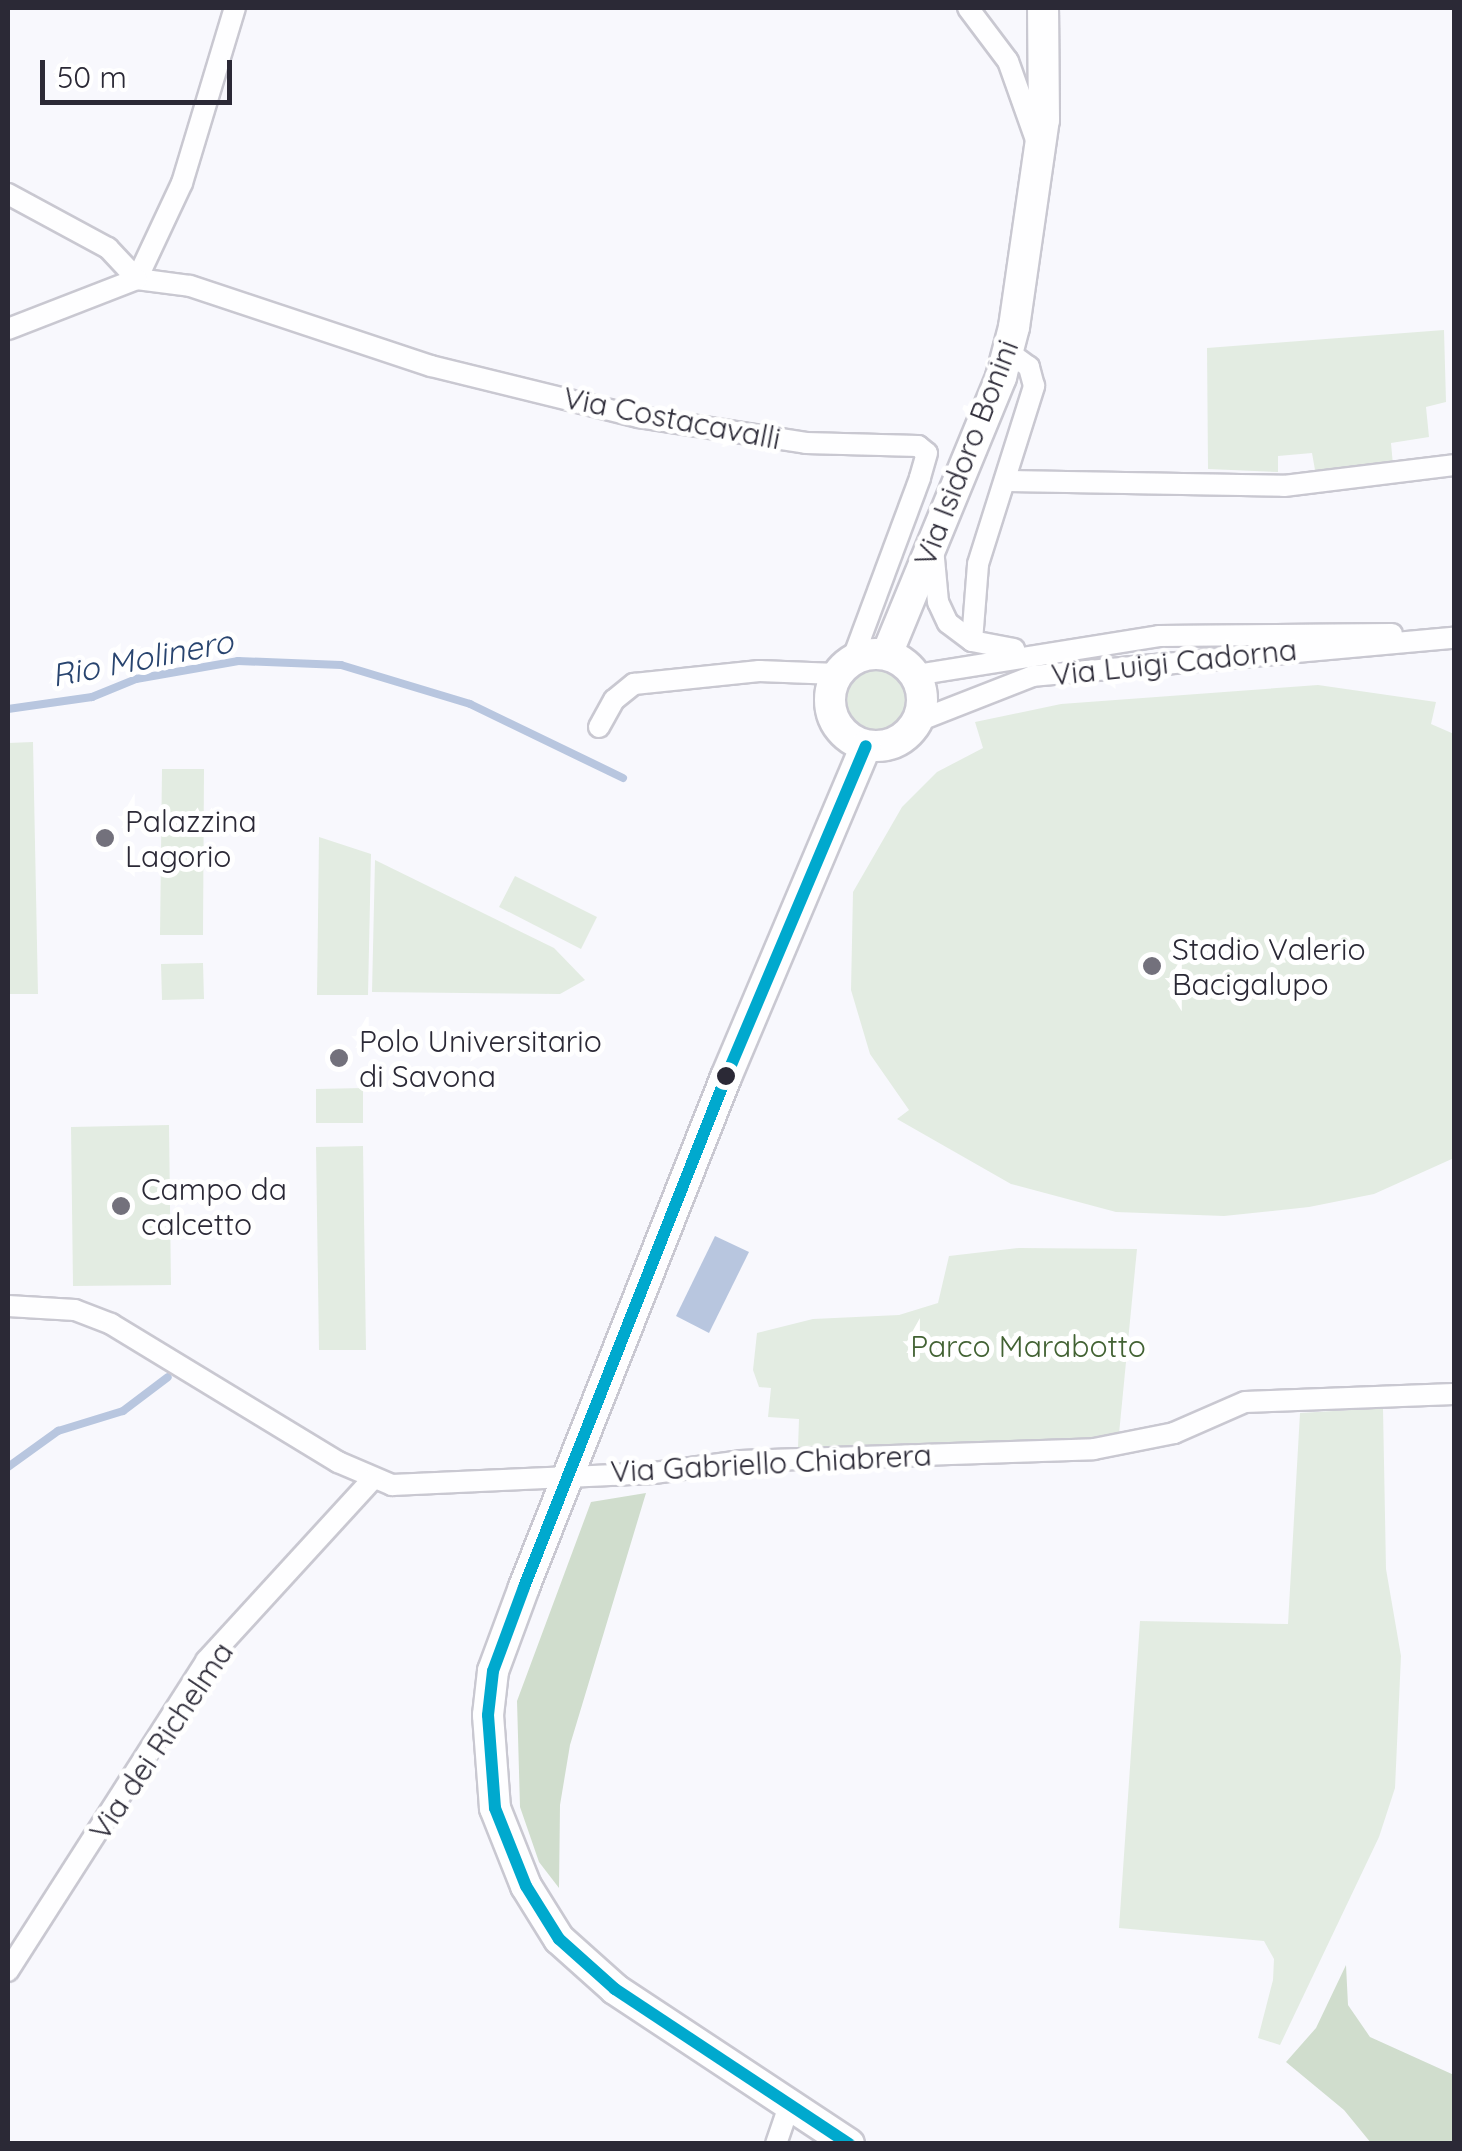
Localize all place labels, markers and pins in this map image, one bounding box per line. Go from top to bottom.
place label: Palazzina Lagorio [125,803,257,874]
marker: Palazzina Lagorio [94,827,116,849]
place label: Stadio Valerio Bacigalupo [1172,931,1365,1002]
marker: Stadio Valerio Bacigalupo [1141,955,1163,977]
place label: Polo Universitario di Savona [359,1023,602,1094]
marker: Polo Universitario di Savona [328,1047,350,1069]
unlabelled marker [716,1066,736,1086]
place label: Campo da calcetto [141,1171,287,1242]
marker: Campo da calcetto [110,1195,132,1217]

